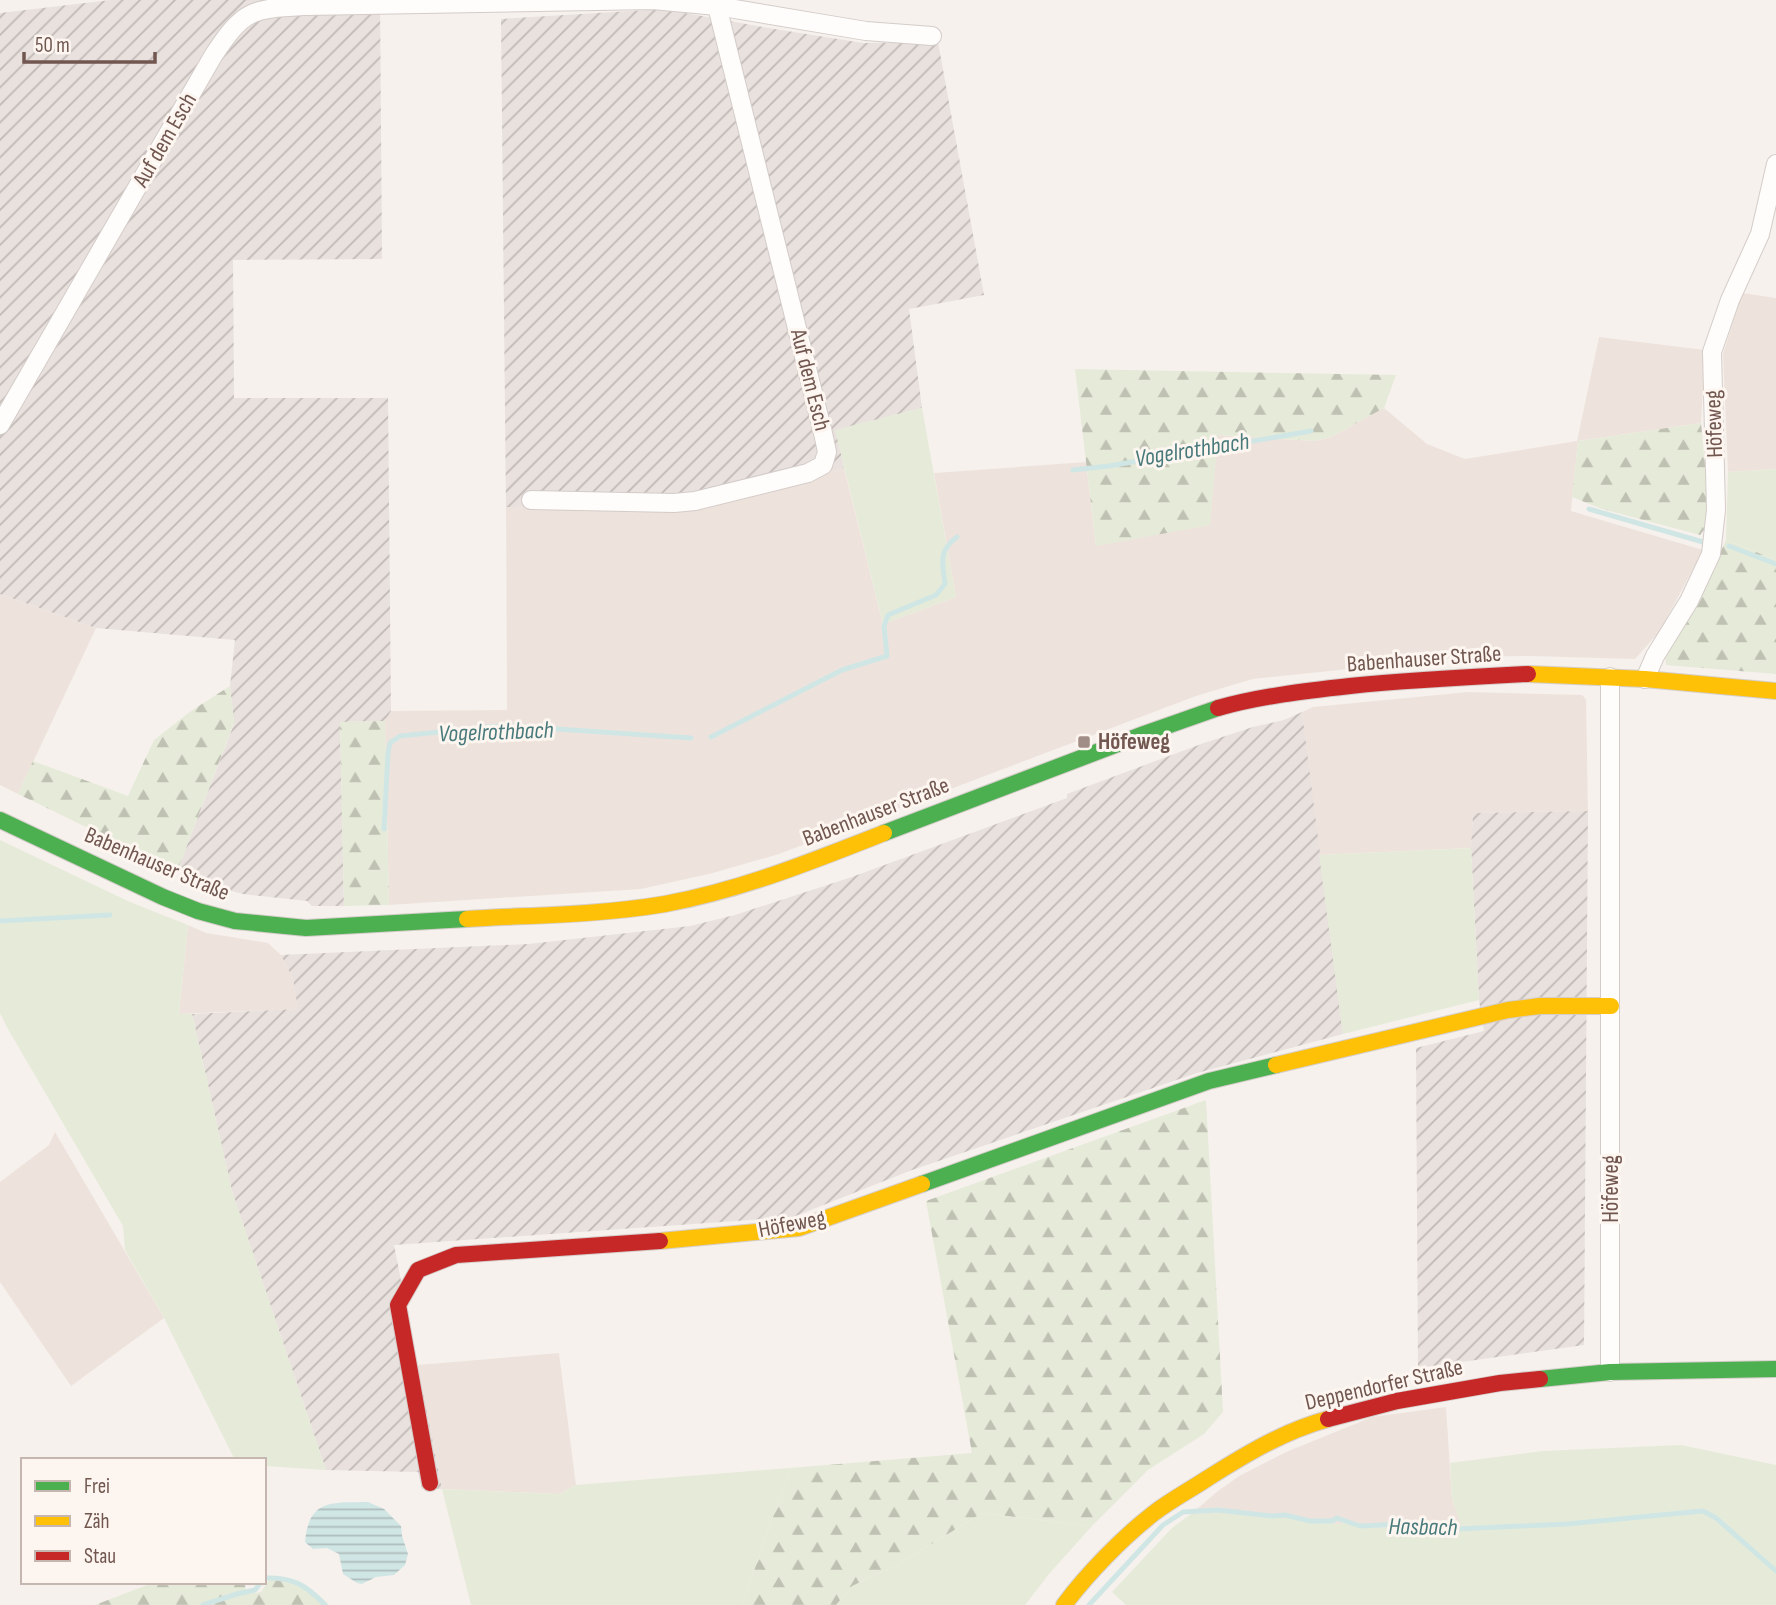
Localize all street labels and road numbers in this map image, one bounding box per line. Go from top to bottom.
street label: Auf dem Esch [126,88,203,193]
street label: Auf dem Esch [784,325,836,434]
street label: Höfeweg [1699,390,1729,458]
street label: Babenhauser Straße [1346,640,1502,678]
street label: Babenhauser Straße [799,771,953,853]
street label: Babenhauser Straße [80,821,234,907]
street label: Höfeweg [1597,1155,1625,1223]
street label: Höfeweg [756,1204,828,1244]
street label: Deppendorfer Straße [1302,1353,1466,1417]

